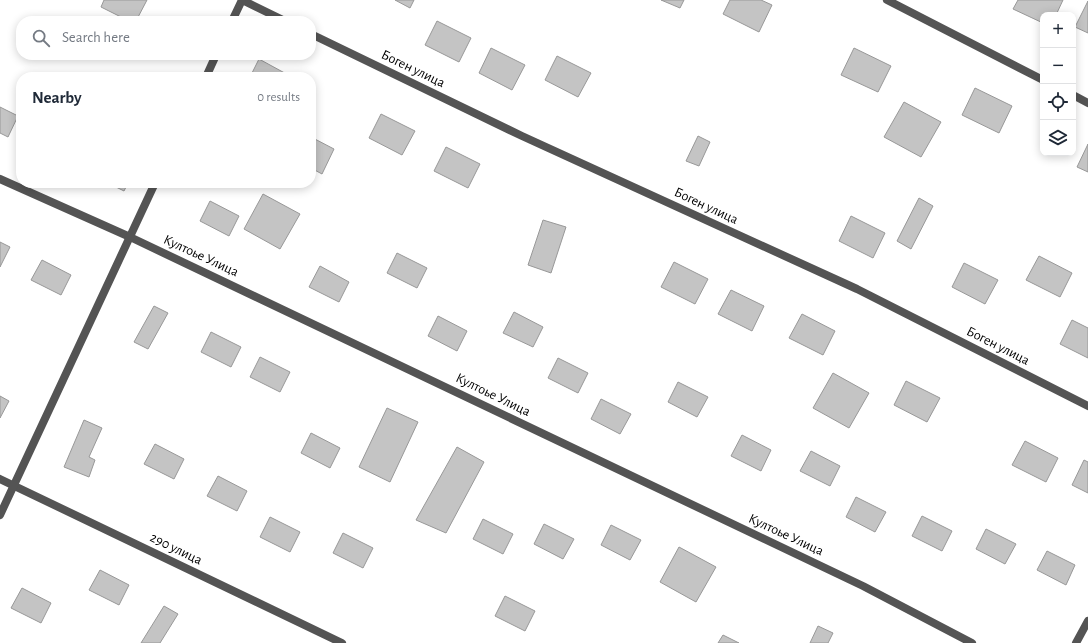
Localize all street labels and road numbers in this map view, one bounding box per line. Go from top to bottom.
street label: Боген улица [379,48,448,91]
street label: Боген улица [672,185,741,227]
street label: Култоье Улица [161,233,241,280]
street label: Боген улица [964,324,1032,368]
street label: Култоье Улица [454,371,533,419]
street label: Култоье Улица [746,512,826,559]
street label: 290 улица [148,530,205,568]

